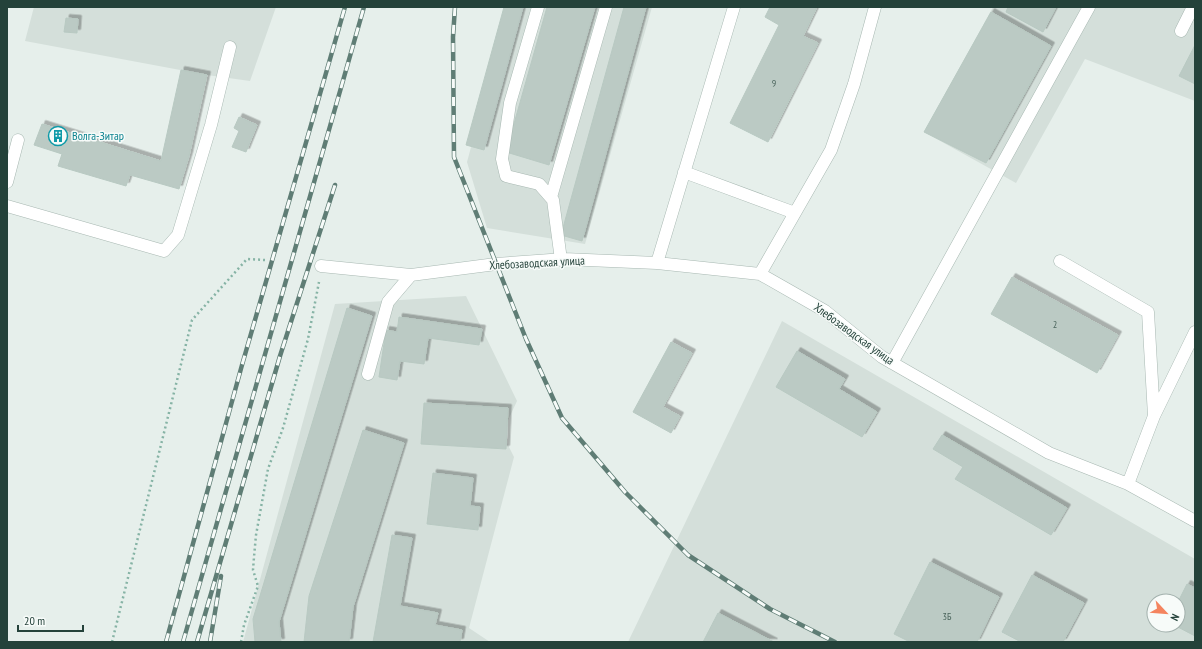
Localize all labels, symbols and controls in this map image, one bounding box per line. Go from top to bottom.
house number: 9 [772,77,776,90]
building icon: Волга-Зитар [47,125,69,147]
place label: Волга-Зитар [72,128,124,143]
street label: Хлебозаводская улица [489,252,585,272]
street label: Хлебозаводская улица [811,299,898,368]
house number: 2 [1053,318,1057,331]
north arrow [1146,593,1186,633]
scale bar [18,607,83,633]
house number: 3Б [943,610,952,623]
text: N [1167,612,1183,623]
text: 20 m [24,613,45,628]

